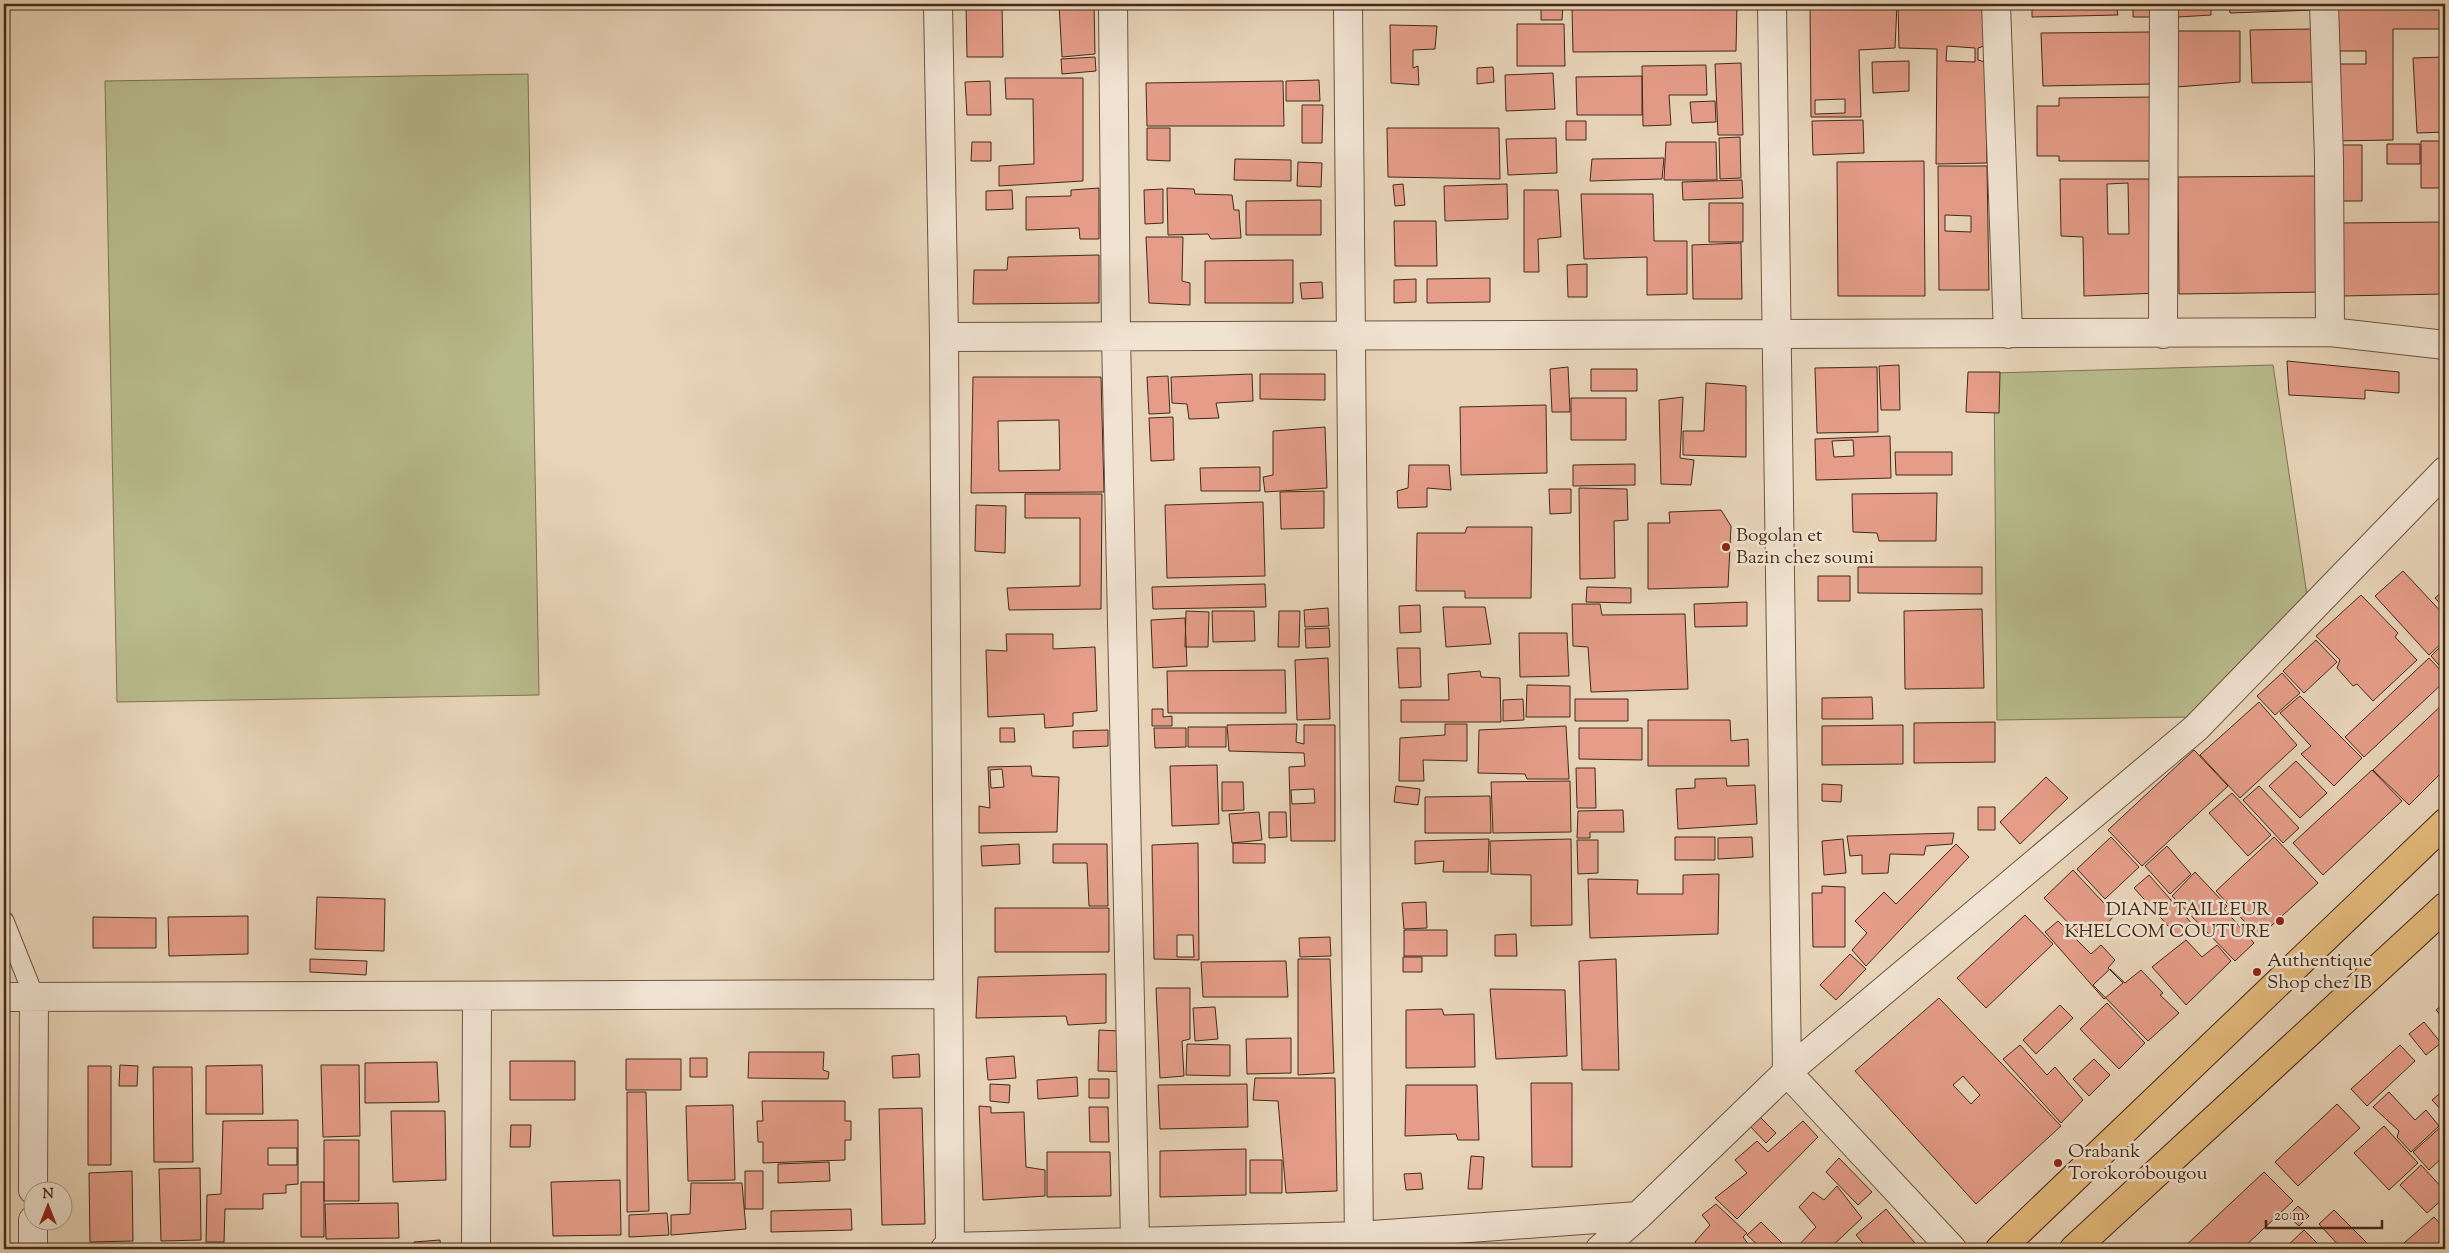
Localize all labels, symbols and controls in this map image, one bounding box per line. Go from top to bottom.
place label: Bogolan et Bazin chez soumi [1736,523,1874,572]
marker: Bogolan et Bazin chez soumi [1720,541,1732,553]
place label: DIANE TAILLEUR KHELCOM COUTURE [2065,897,2271,946]
marker: DIANE TAILLEUR KHELCOM COUTURE [2274,915,2286,927]
place label: Authentique Shop chez IB [2267,948,2372,997]
marker: Authentique Shop chez IB [2251,966,2263,978]
place label: Orabank Torokorobougou [2068,1139,2208,1188]
marker: Orabank Torokorobougou [2052,1157,2064,1169]
north arrow [22,1180,72,1230]
text: N [42,1185,54,1205]
scale bar [2266,1198,2383,1230]
text: 20 m [2274,1206,2305,1227]

